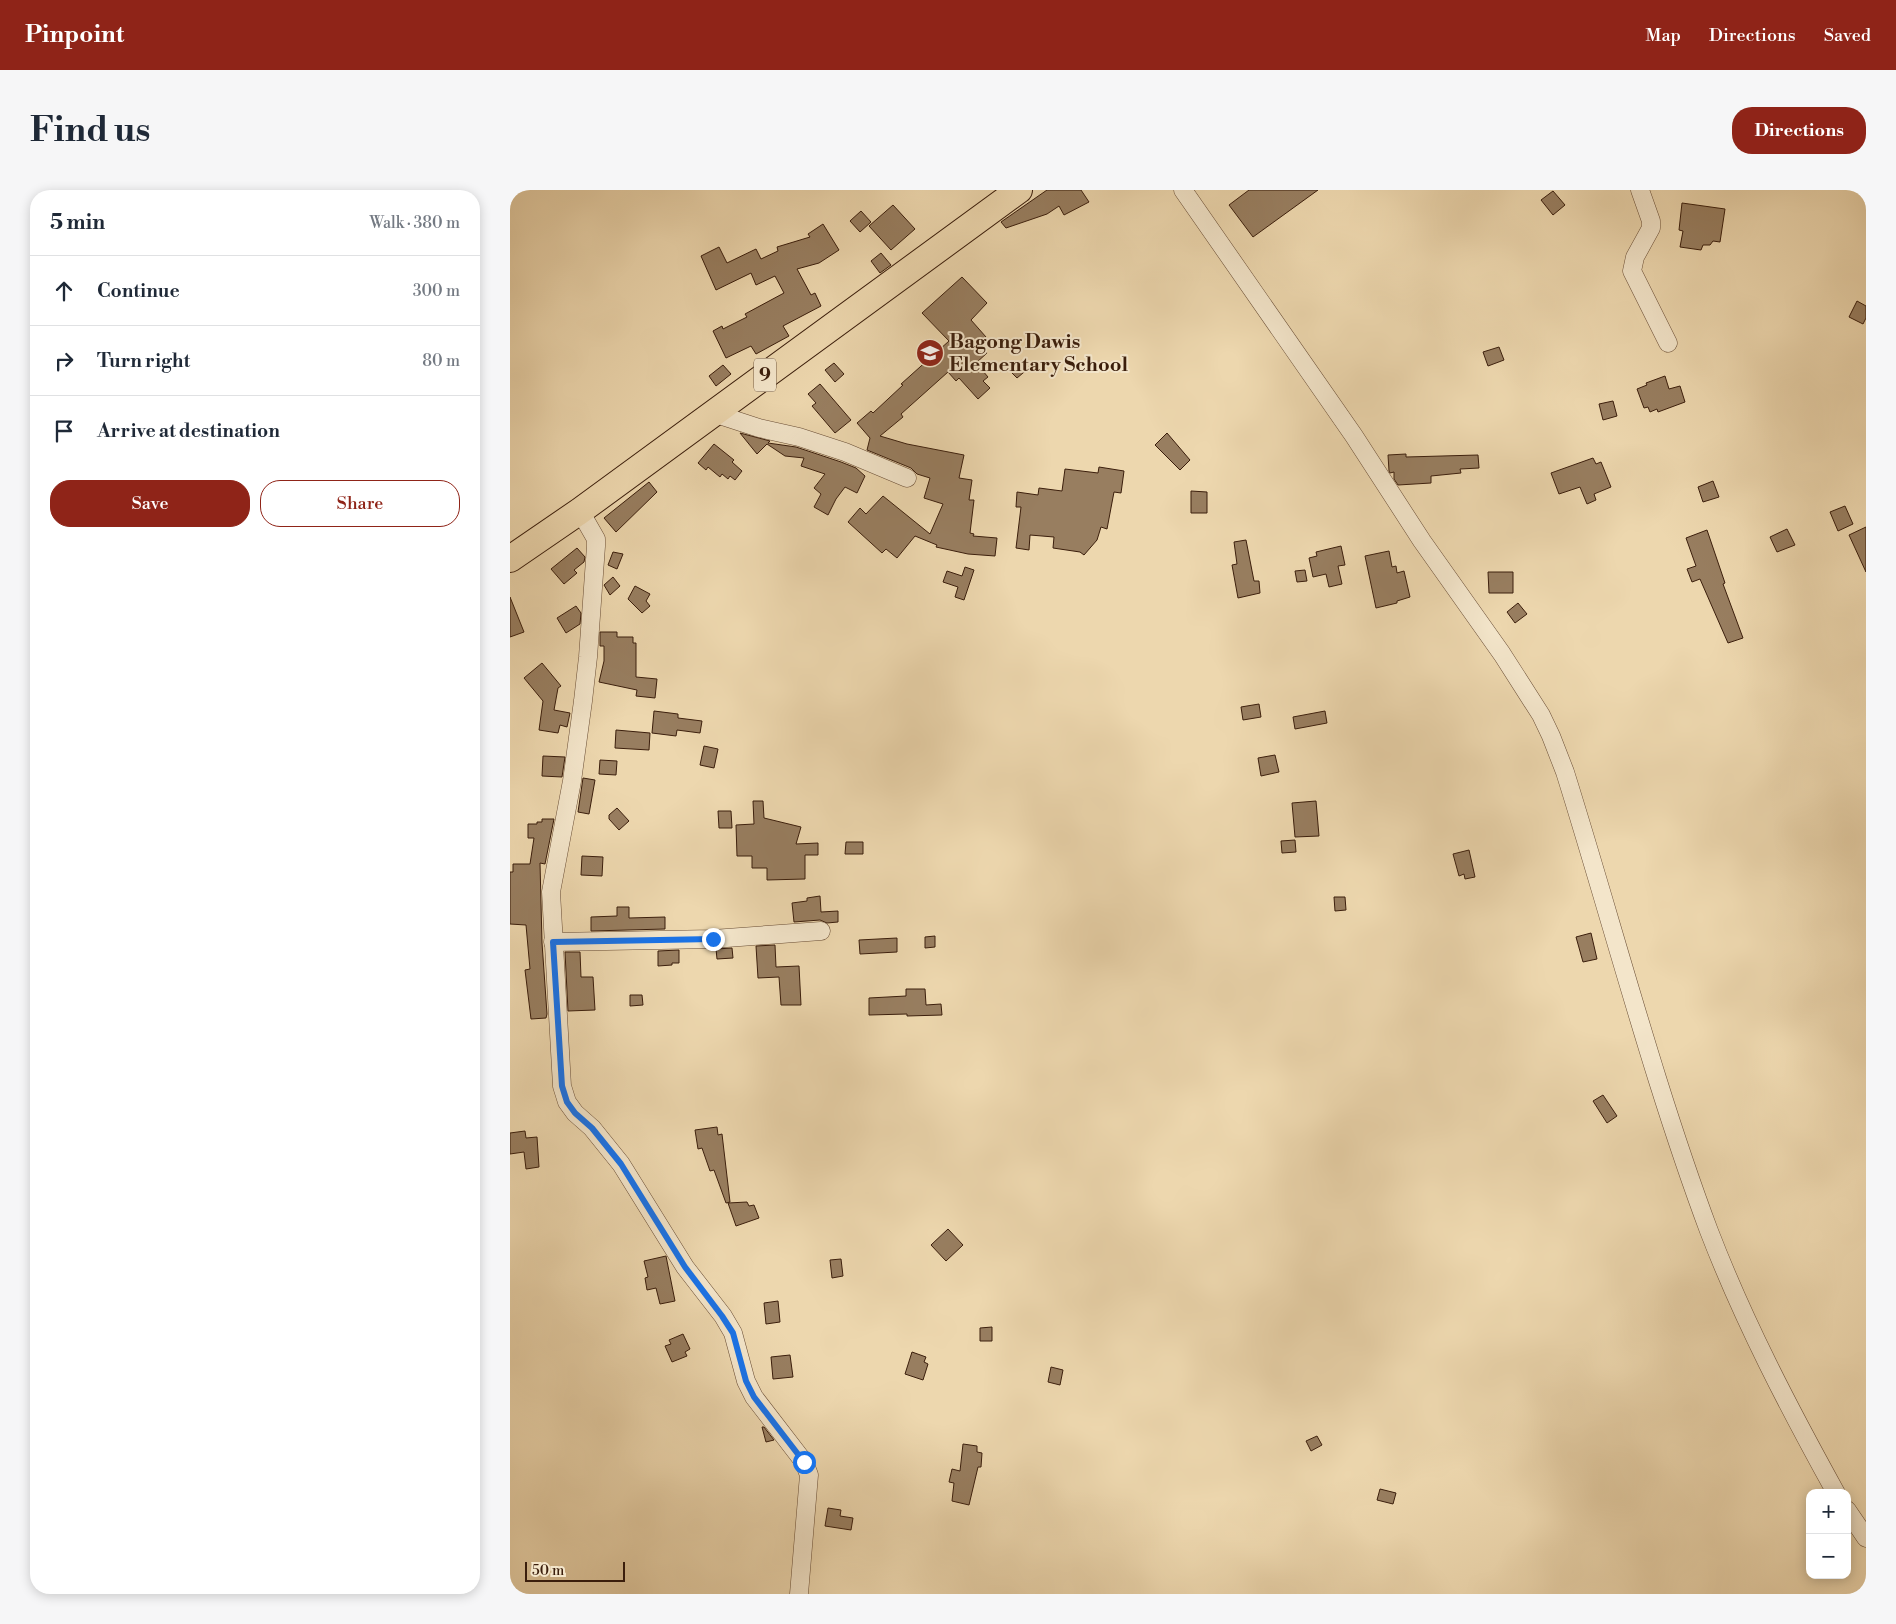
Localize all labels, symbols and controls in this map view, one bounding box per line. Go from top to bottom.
text: Pinpoint [25,20,124,50]
text: Map [1645,24,1681,47]
text: Directions [1709,24,1796,47]
text: Saved [1824,24,1871,47]
button: Directions [1732,107,1866,154]
text: Find us [30,109,150,152]
text: 5 min [50,210,105,236]
text: Walk · 380 m [370,213,460,233]
icon: ahead [50,277,78,305]
text: Continue [97,279,180,303]
text: 300 m [413,281,460,301]
place label: Bagong Dawis Elementary School [949,330,1128,378]
school or university icon: Bagong Dawis Elementary School [915,338,945,368]
icon: right [50,347,78,375]
text: Turn right [97,349,190,373]
text: 80 m [422,351,460,371]
road number: 9 [754,358,776,392]
icon: arrive [50,417,78,445]
text: Arrive at destination [97,419,280,443]
button: Save [50,480,250,527]
button: Share [260,480,460,527]
route end [702,928,725,951]
route start [793,1451,816,1474]
map controls [1806,1489,1851,1579]
button: + [1806,1489,1851,1534]
button: − [1806,1534,1851,1579]
scale bar [525,1559,625,1582]
text: 50 m [532,1562,564,1580]

